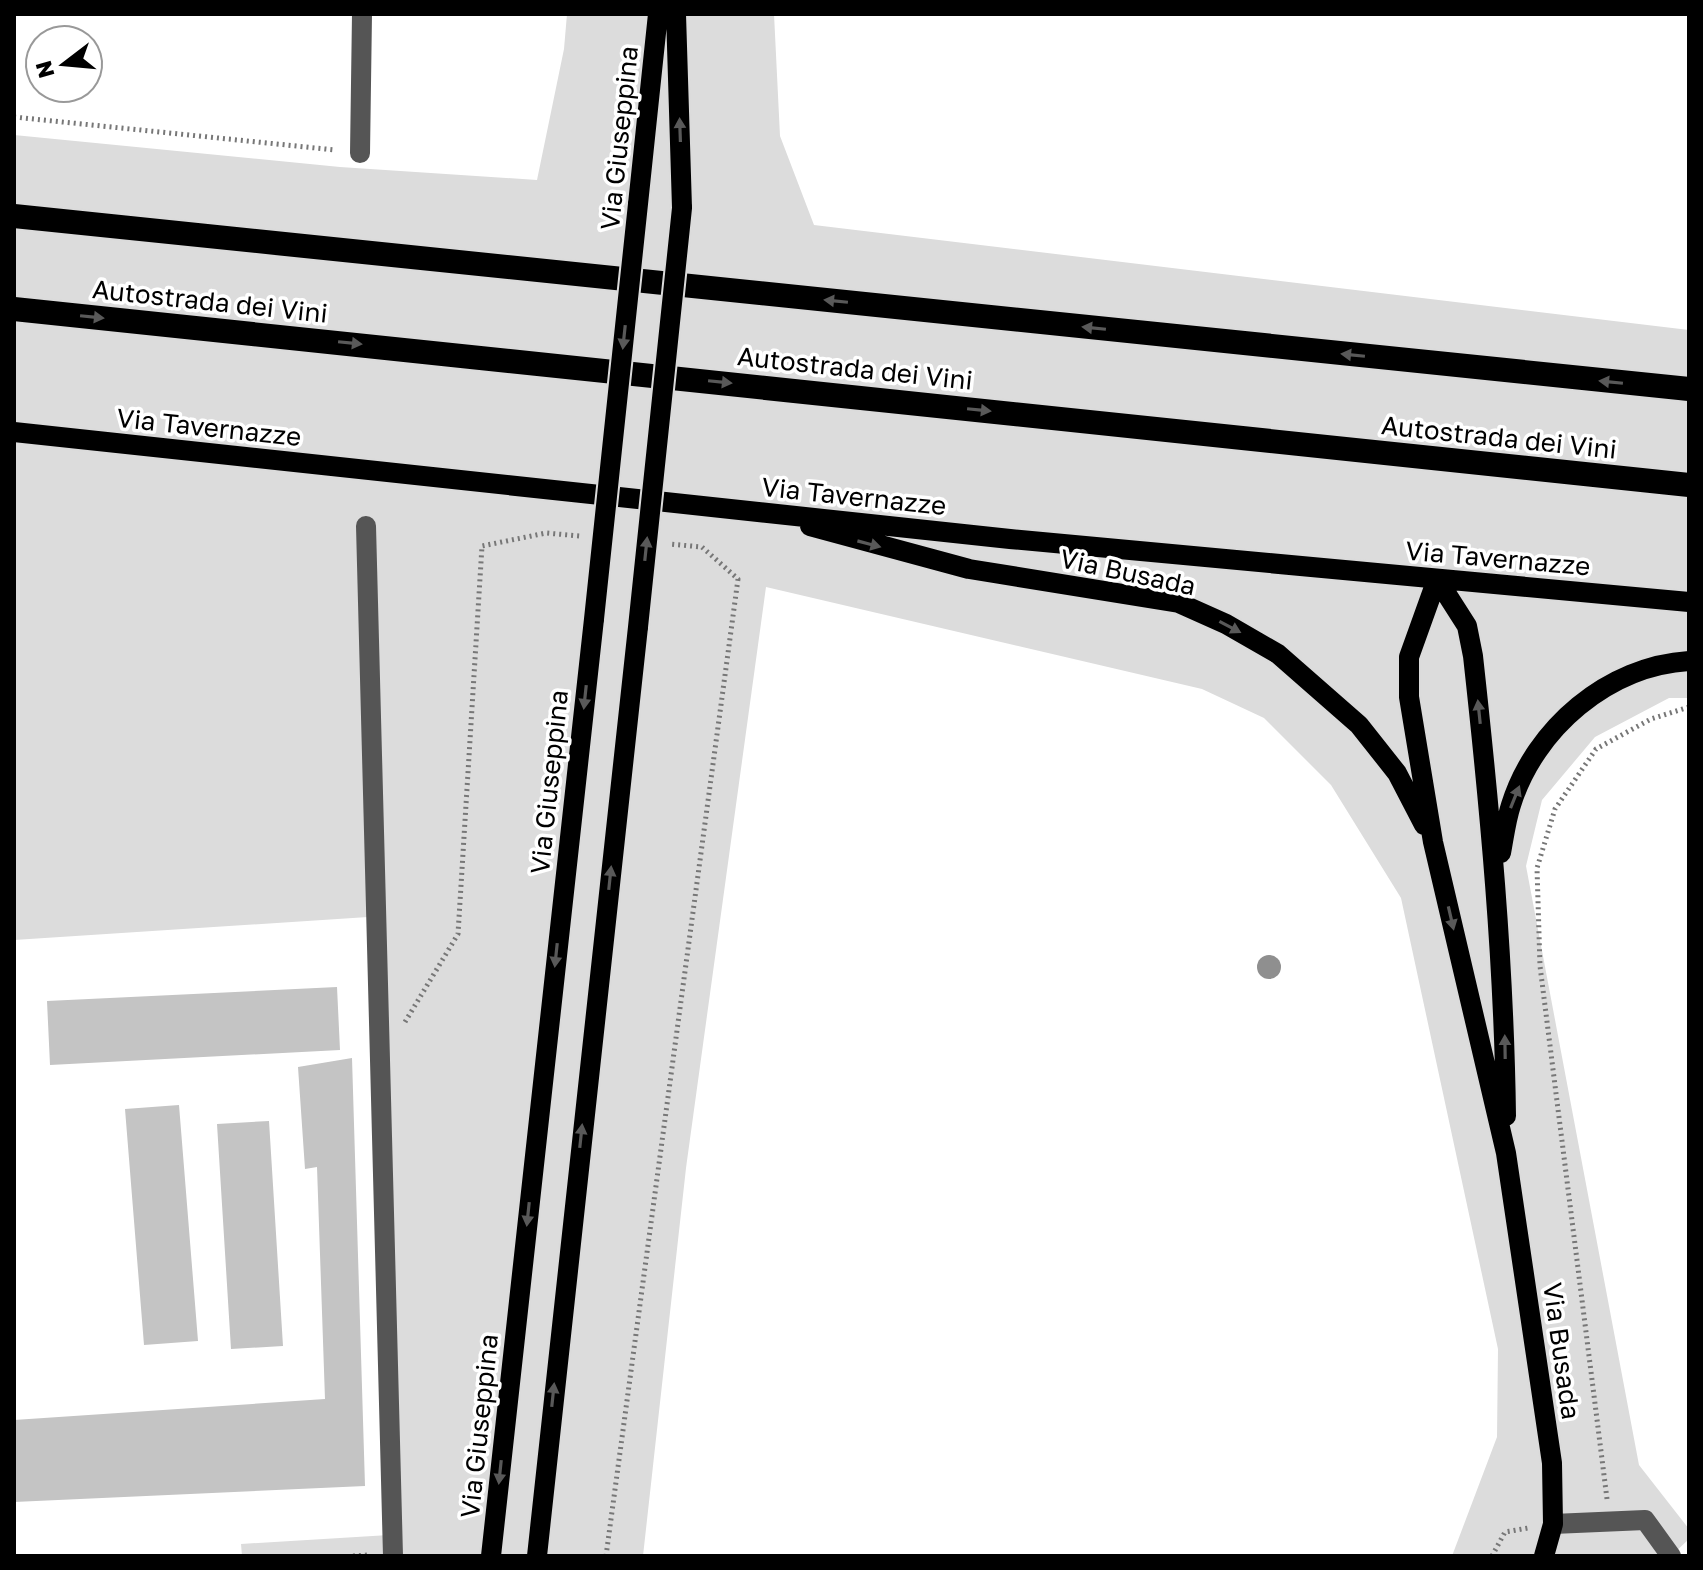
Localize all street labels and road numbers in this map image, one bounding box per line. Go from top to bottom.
street label: Via Giuseppina [594,44,644,232]
street label: Autostrada dei Vini [91,273,329,329]
street label: Autostrada dei Vini [736,340,974,396]
street label: Via Tavernazze [115,402,303,452]
street label: Autostrada dei Vini [1380,409,1618,465]
street label: Via Tavernazze [760,471,948,521]
street label: Via Tavernazze [1404,534,1592,582]
street label: Via Busada [1057,543,1199,601]
street label: Via Giuseppina [524,688,574,876]
street label: Via Busada [1537,1281,1587,1421]
street label: Via Giuseppina [454,1332,504,1520]

